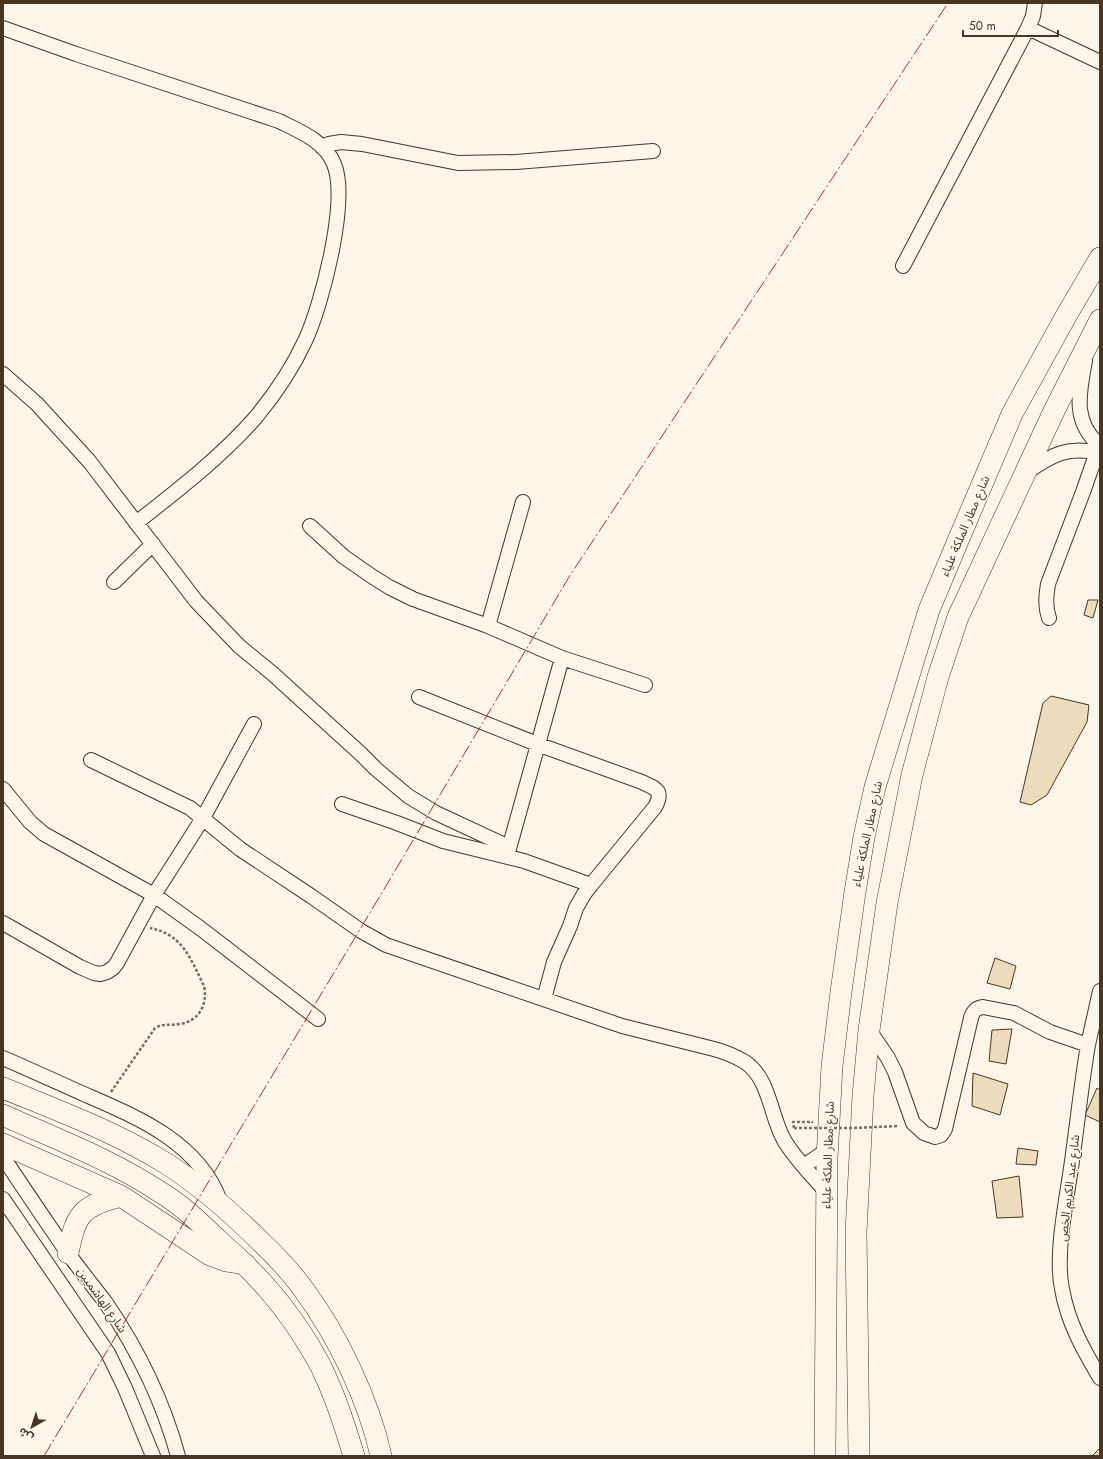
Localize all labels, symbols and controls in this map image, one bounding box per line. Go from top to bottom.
scale bar [963,12,1058,38]
text: 50 m [969,17,996,35]
street label: شارع مطار الملكة علياء [936,473,994,579]
street label: شارع مطار الملكة علياء [847,779,887,889]
street label: شارع مطار الملكة علياء [817,1101,839,1209]
street label: شارع عبد الكريم الخص [1054,1134,1084,1242]
street label: شارع الهاشميين [73,1263,131,1337]
north arrow [12,1407,52,1447]
text: ش [15,1424,37,1446]

